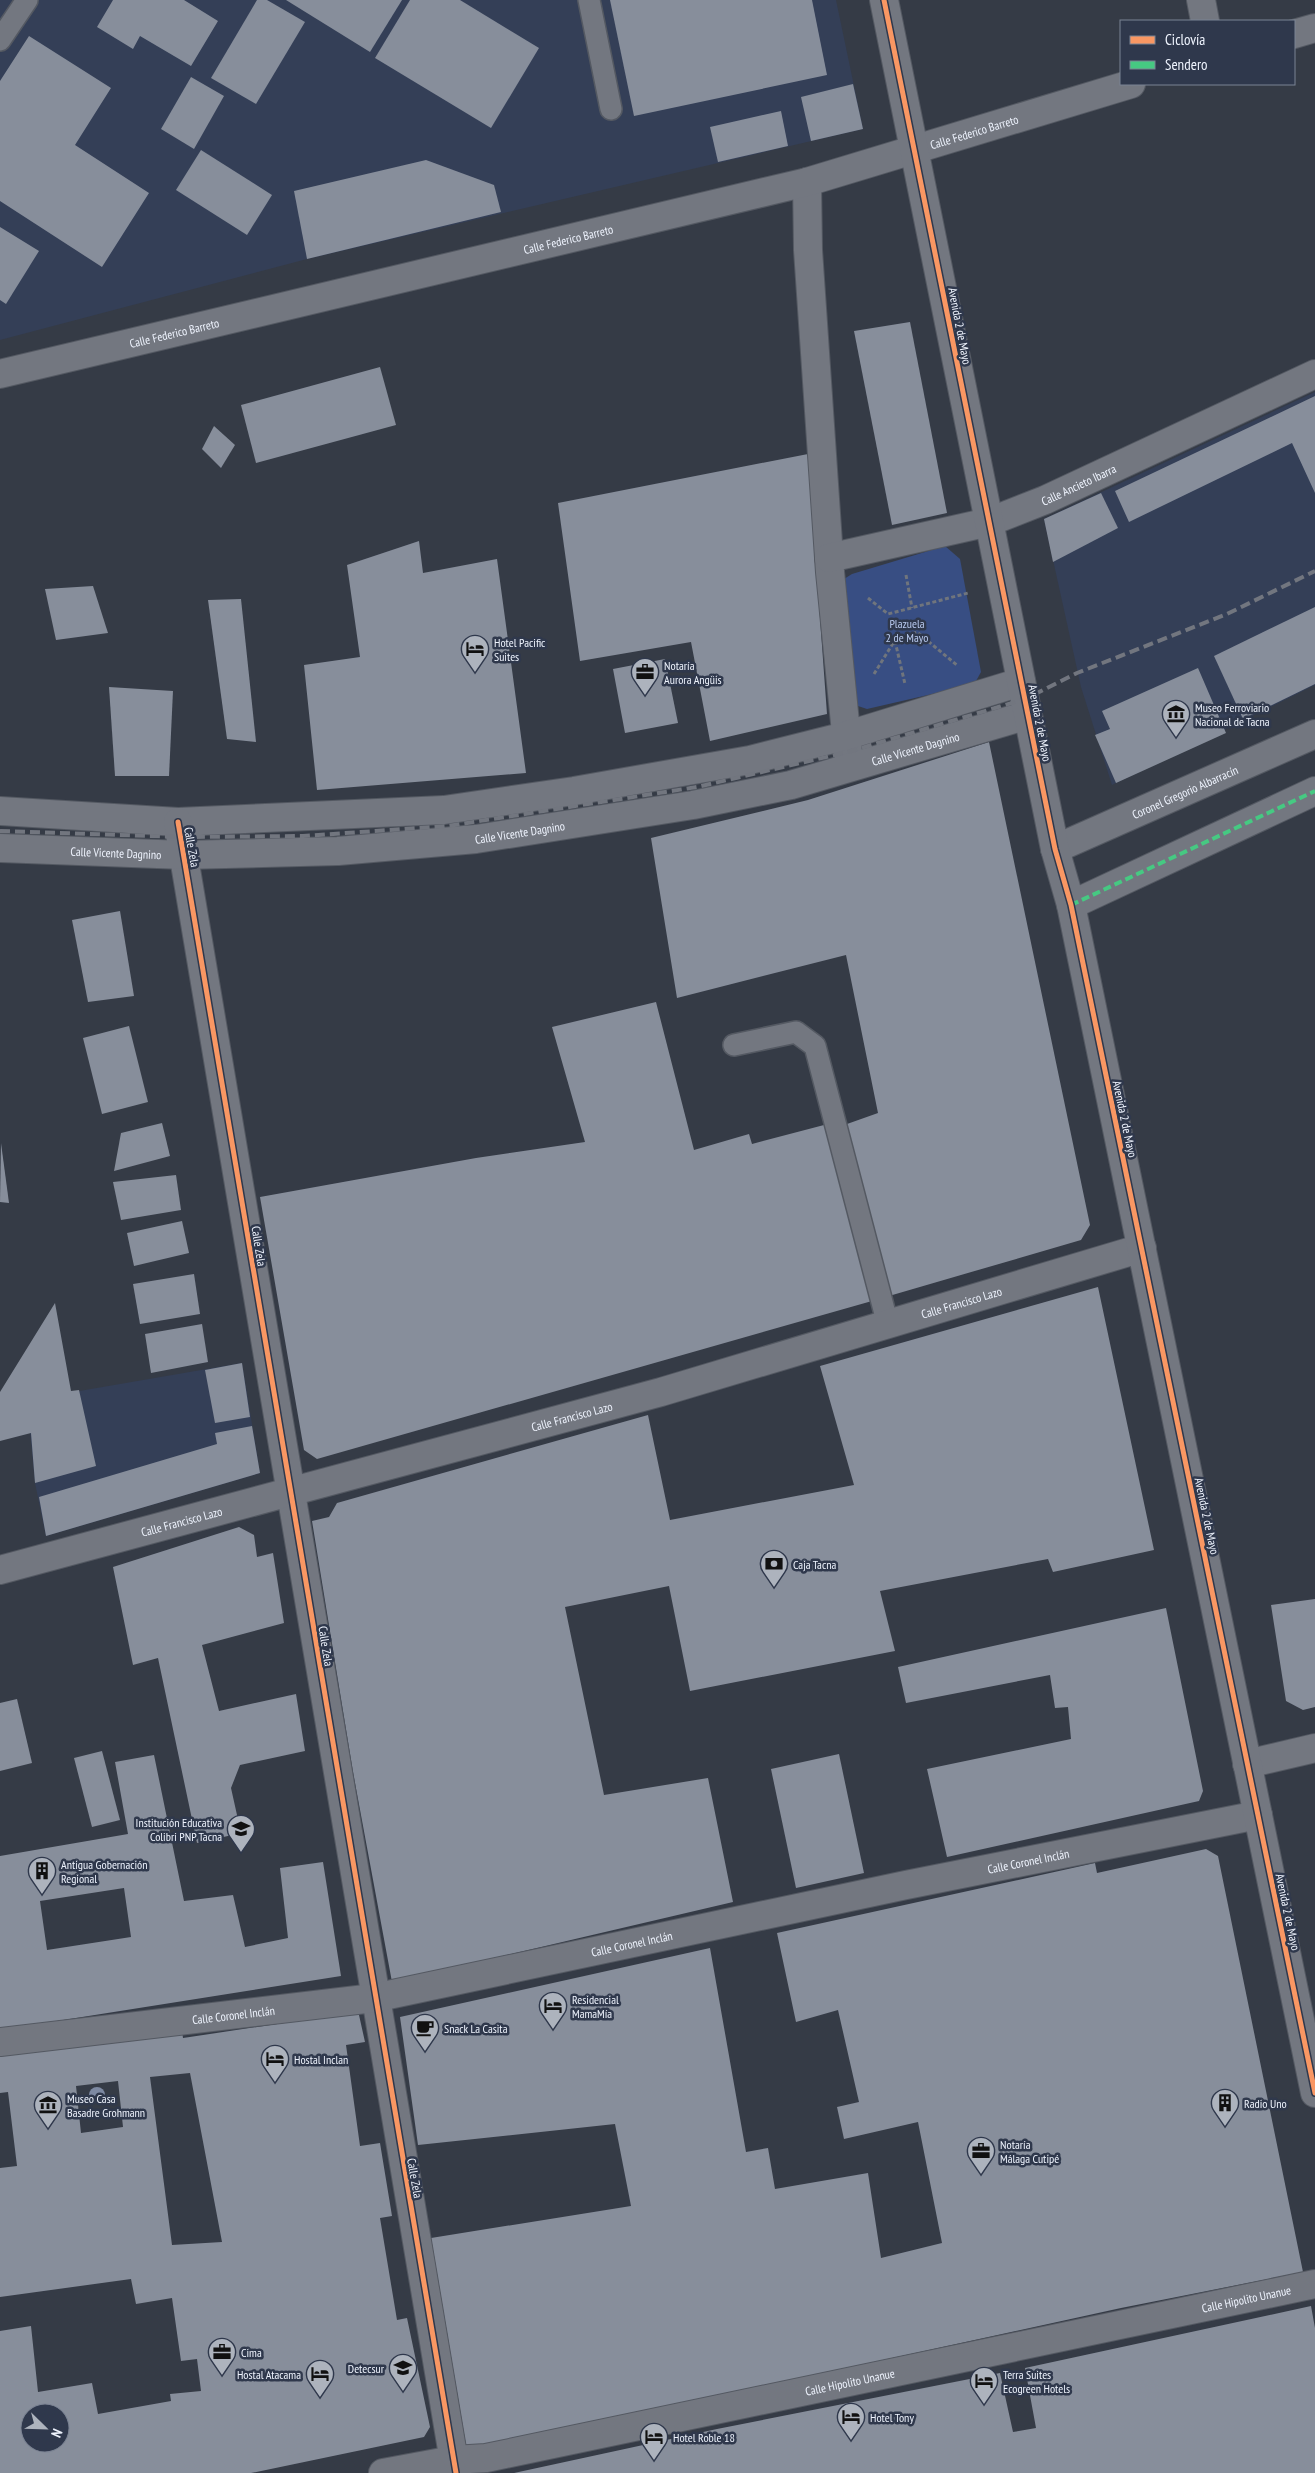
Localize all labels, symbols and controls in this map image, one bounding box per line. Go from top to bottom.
legend [1120,20,1295,85]
text: Ciclovía [1165,30,1205,49]
text: Sendero [1165,55,1207,74]
street label: Calle Federico Barreto [928,111,1020,152]
street label: Calle Federico Barreto [522,221,614,257]
street label: Avenida 2 de Mayo [945,286,975,366]
street label: Calle Federico Barreto [128,315,220,350]
street label: Calle Ancieto Ibarra [1039,460,1118,508]
park label: Plazuela 2 de Mayo [886,616,928,645]
hotel icon: Hotel Pacific Suites [460,634,490,673]
place label: Hotel Pacific Suites [494,635,546,664]
office icon: Notaría Aurora Angüis [630,657,660,696]
place label: Notaría Aurora Angüis [664,658,722,687]
street label: Avenida 2 de Mayo [1025,683,1055,763]
museum icon: Museo Ferroviario Nacional de Tacna [1161,699,1191,738]
place label: Museo Ferroviario Nacional de Tacna [1195,700,1270,729]
street label: Calle Vicente Dagnino [870,728,961,768]
street label: Coronel Gregorio Albarracín [1130,762,1240,822]
street label: Calle Vicente Dagnino [474,818,566,847]
street label: Calle Zela [181,826,203,868]
street label: Calle Vicente Dagnino [70,843,162,862]
street label: Avenida 2 de Mayo [1110,1079,1140,1159]
street label: Calle Zela [248,1225,270,1267]
street label: Calle Francisco Lazo [919,1283,1003,1321]
street label: Calle Francisco Lazo [529,1398,614,1434]
street label: Avenida 2 de Mayo [1192,1476,1222,1556]
street label: Calle Francisco Lazo [139,1503,224,1539]
bank icon: Caja Tacna [759,1549,789,1588]
place label: Caja Tacna [793,1557,836,1572]
street label: Calle Zela [315,1625,337,1667]
school or university icon: Institución Educativa Colibri PNP Tacna [226,1814,256,1853]
place label: Institución Educativa Colibri PNP Tacna [136,1815,222,1844]
street label: Calle Coronel Inclán [986,1845,1070,1876]
building icon: Antigua Gobernación Regional [27,1856,57,1895]
place label: Antigua Gobernación Regional [61,1857,148,1886]
street label: Avenida 2 de Mayo [1273,1872,1303,1952]
street label: Calle Coronel Inclán [590,1927,674,1959]
hotel icon: Residencial MamaMía [538,1991,568,2030]
place label: Residencial MamaMía [572,1992,619,2021]
street label: Calle Coronel Inclán [191,2002,275,2027]
cafe icon: Snack La Casita [410,2013,440,2052]
place label: Snack La Casita [444,2021,508,2036]
hotel icon: Hostal Inclan [260,2044,290,2083]
place label: Hostal Inclan [294,2052,348,2067]
building icon: Radio Uno [1210,2088,1240,2127]
museum icon: Museo Casa Basadre Grohmann [33,2090,63,2129]
place label: Museo Casa Basadre Grohmann [67,2091,145,2120]
place label: Radio Uno [1244,2096,1287,2111]
office icon: Notaría Málaga Cutipé [966,2136,996,2175]
place label: Notaría Málaga Cutipé [1000,2137,1059,2166]
street label: Calle Zela [404,2157,426,2199]
street label: Calle Hipolito Unanue [1200,2282,1292,2315]
office icon: Cima [207,2337,237,2376]
place label: Cima [241,2345,262,2360]
school or university icon: Detecsur [388,2353,418,2392]
hotel icon: Hostal Atacama [305,2359,335,2398]
place label: Detecsur [348,2361,385,2376]
street label: Calle Hipolito Unanue [804,2365,896,2398]
hotel icon: Terra Suites Ecogreen Hotels [969,2366,999,2405]
place label: Hostal Atacama [237,2367,301,2382]
place label: Terra Suites Ecogreen Hotels [1003,2367,1070,2396]
hotel icon: Hotel Tony [836,2402,866,2441]
north arrow [20,2403,70,2453]
place label: Hotel Tony [870,2410,914,2425]
hotel icon: Hotel Roble 18 [639,2422,669,2461]
text: N [47,2426,67,2440]
place label: Hotel Roble 18 [673,2430,735,2445]

